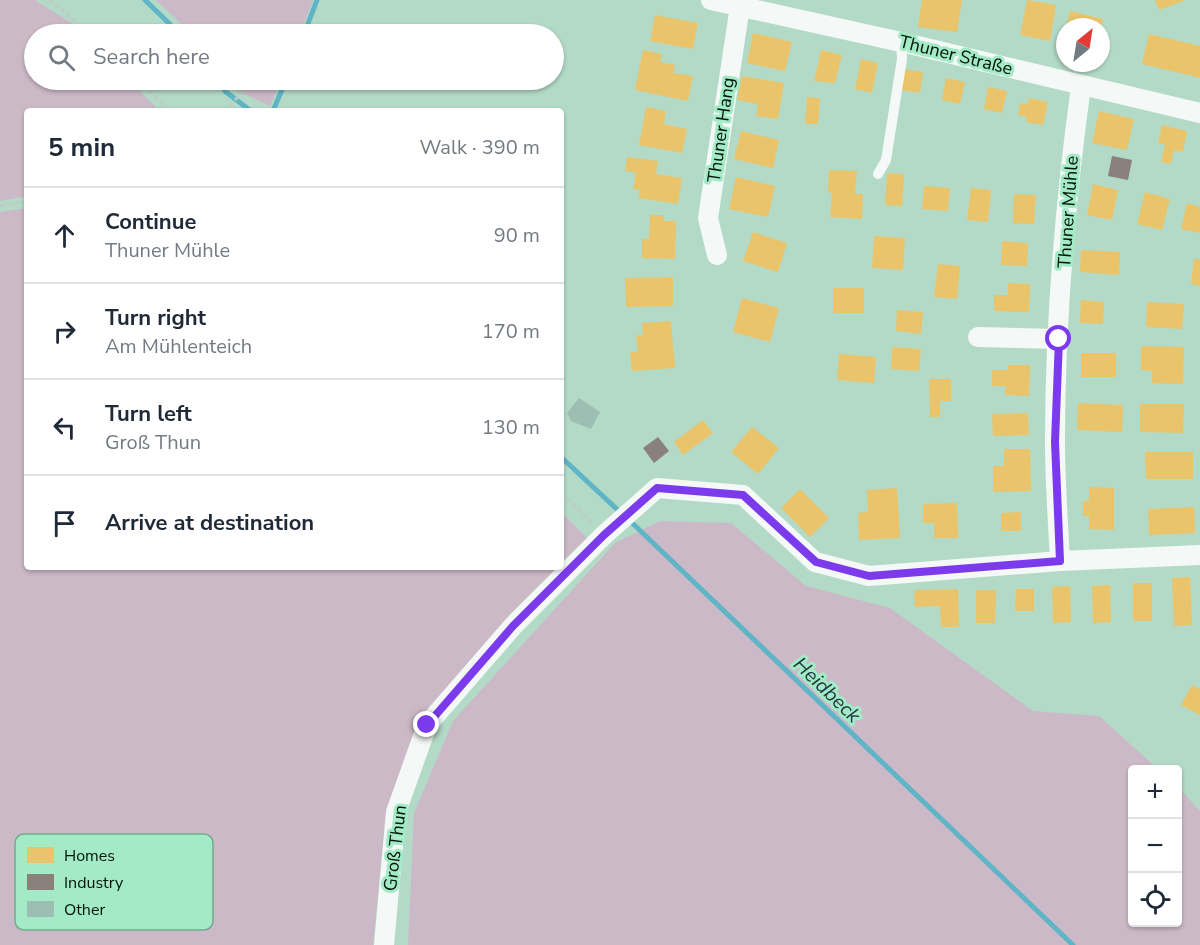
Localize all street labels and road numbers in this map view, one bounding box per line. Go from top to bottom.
street label: Thuner Straße [897,29,1015,81]
street label: Thuner Hang [702,76,740,184]
street label: Thuner Mühle [1052,155,1084,269]
street label: Groß Thun [378,804,412,892]

